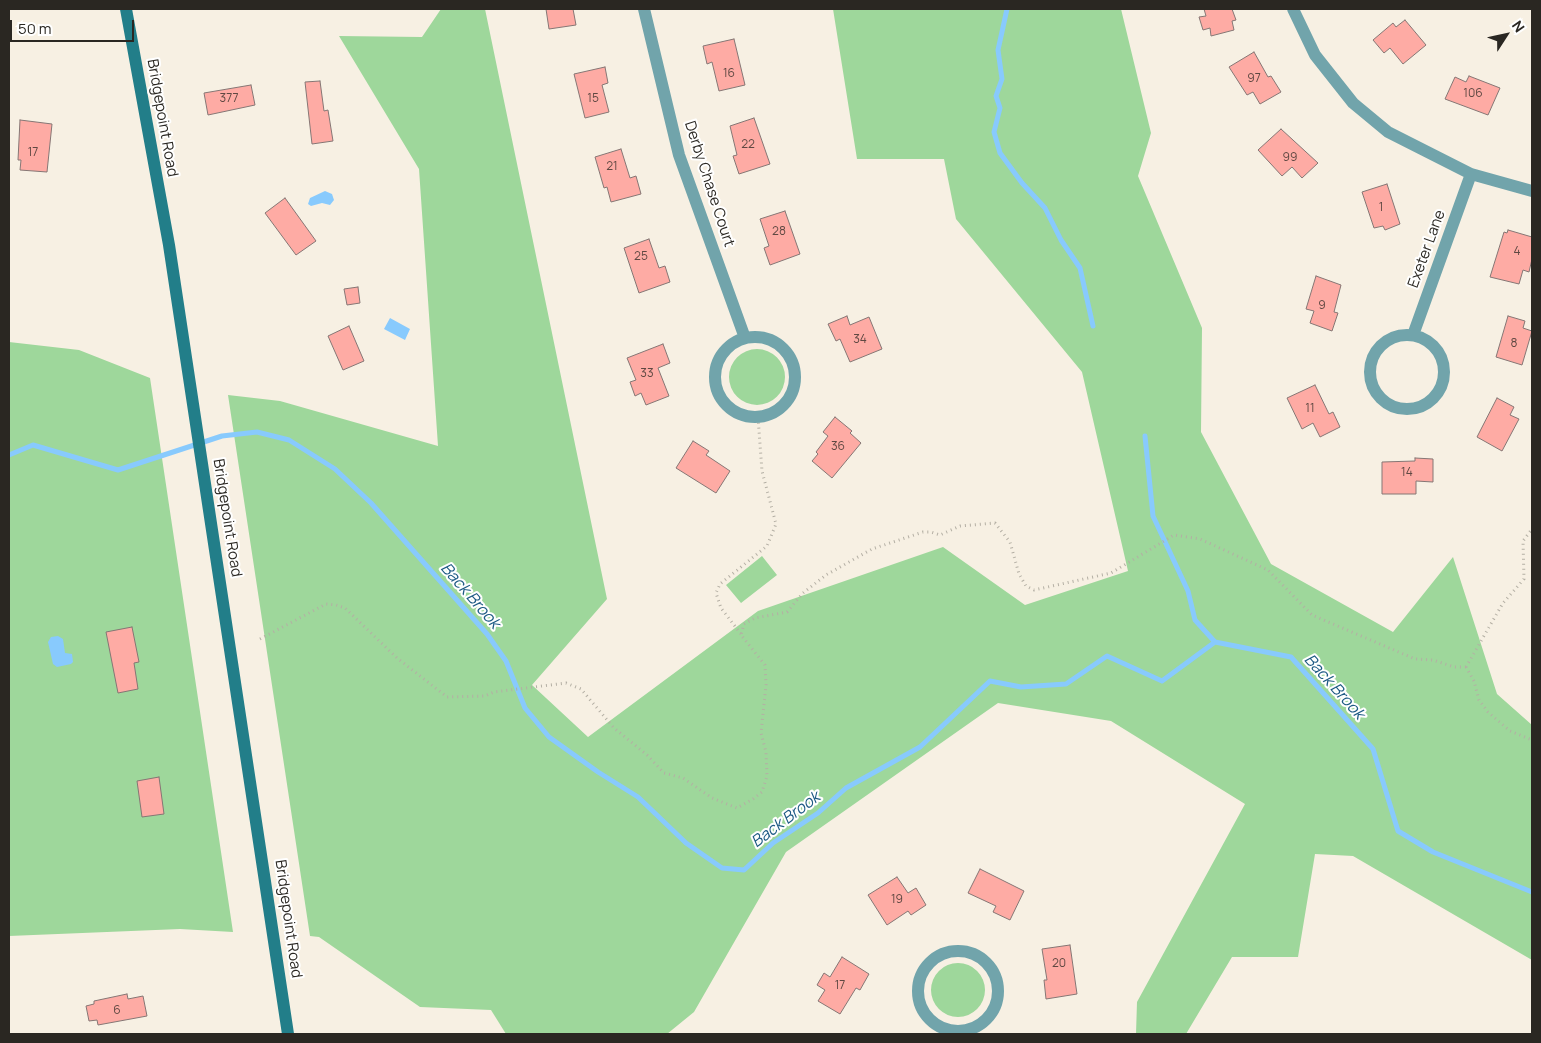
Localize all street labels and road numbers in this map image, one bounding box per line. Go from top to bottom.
street label: Bridgepoint Road [143,58,181,178]
street label: Derby Chase Court [680,119,738,249]
street label: Exeter Lane [1405,208,1449,290]
street label: Bridgepoint Road [209,458,245,578]
street label: Bridgepoint Road [271,859,305,979]

